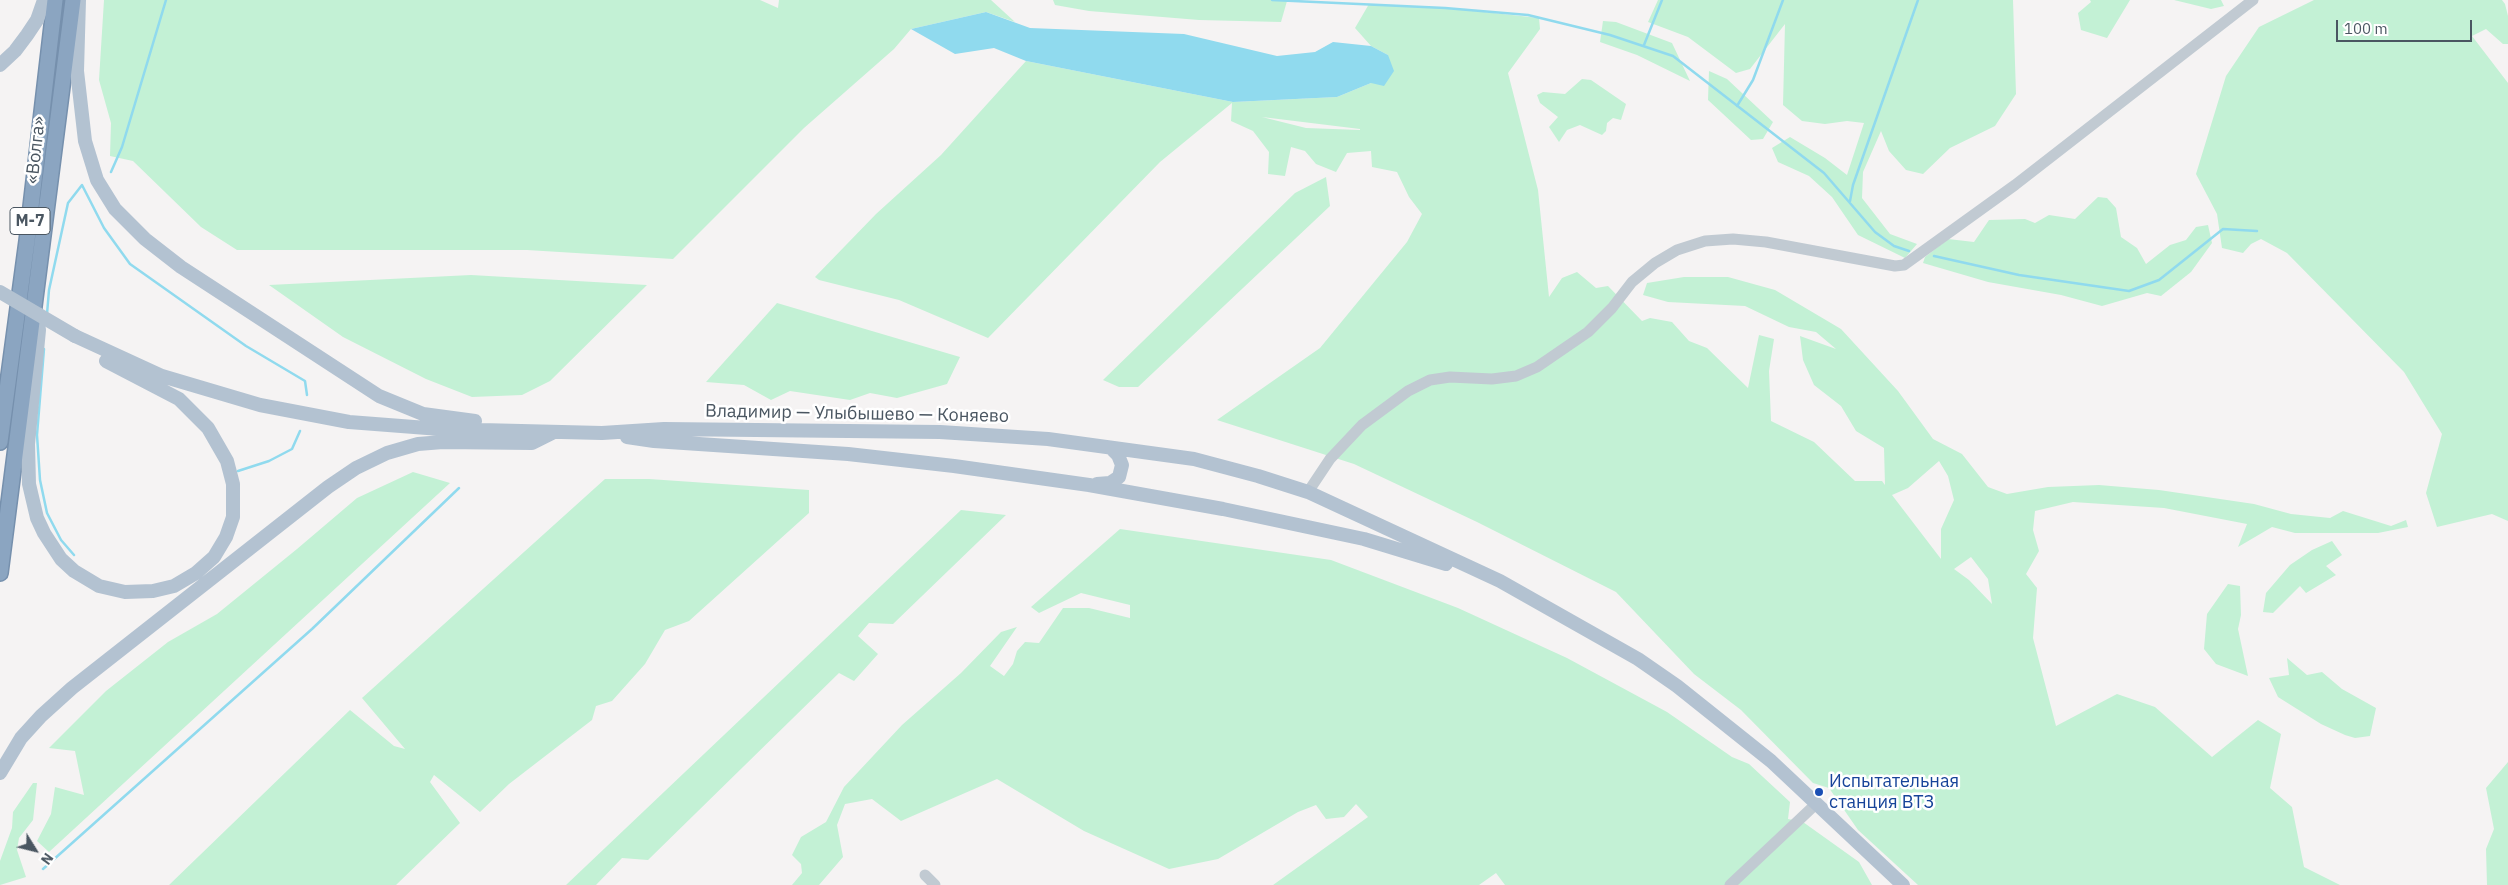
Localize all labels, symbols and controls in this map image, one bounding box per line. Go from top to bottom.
scale bar [2338,10,2474,42]
text: 100 m [2344,19,2388,38]
street label: «Волга» [22,115,50,185]
road number: М-7 [10,208,50,235]
street label: Владимир — Улыбышево — Коняево [705,401,1009,427]
place label: Испытательная станция ВТЗ [1829,771,1959,814]
marker: Испытательная станция ВТЗ [1813,786,1825,798]
north arrow [10,825,60,875]
text: N [37,849,57,868]

